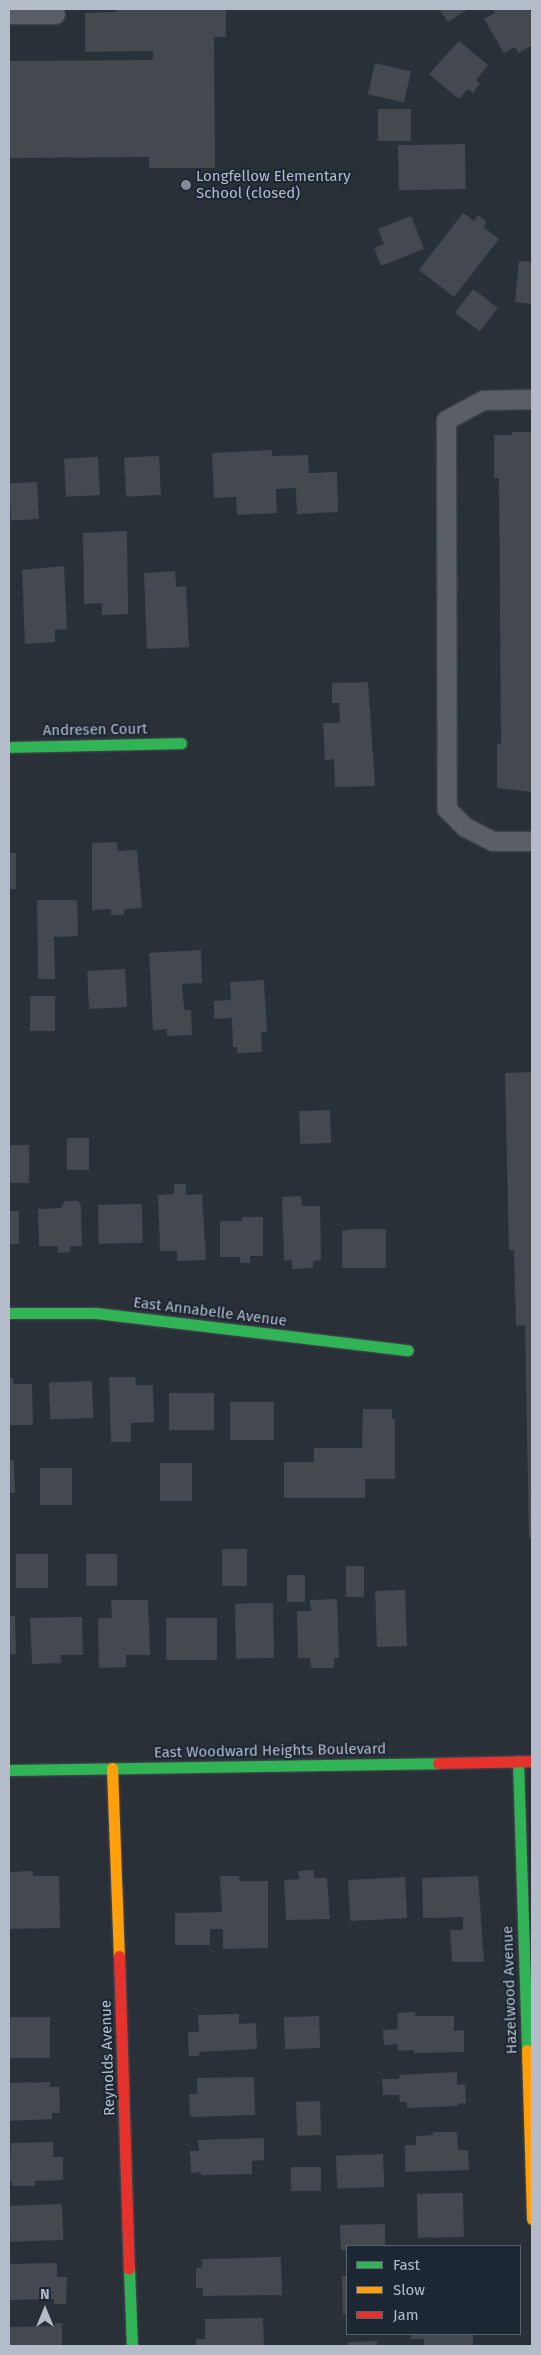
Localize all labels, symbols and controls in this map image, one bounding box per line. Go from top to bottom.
place label: Longfellow Elementary School (closed) [196,167,351,202]
marker: Longfellow Elementary School (closed) [180,179,192,191]
street label: Andresen Court [43,720,147,740]
street label: East Annabelle Avenue [132,1294,288,1330]
street label: East Woodward Heights Boulevard [154,1740,386,1762]
street label: Hazelwood Avenue [499,1926,521,2054]
street label: Reynolds Avenue [97,2000,119,2116]
legend [346,2245,521,2335]
text: Fast [393,2256,420,2274]
text: Slow [393,2281,425,2299]
north arrow [20,2285,70,2335]
text: N [40,2286,50,2303]
text: Jam [393,2306,419,2324]

